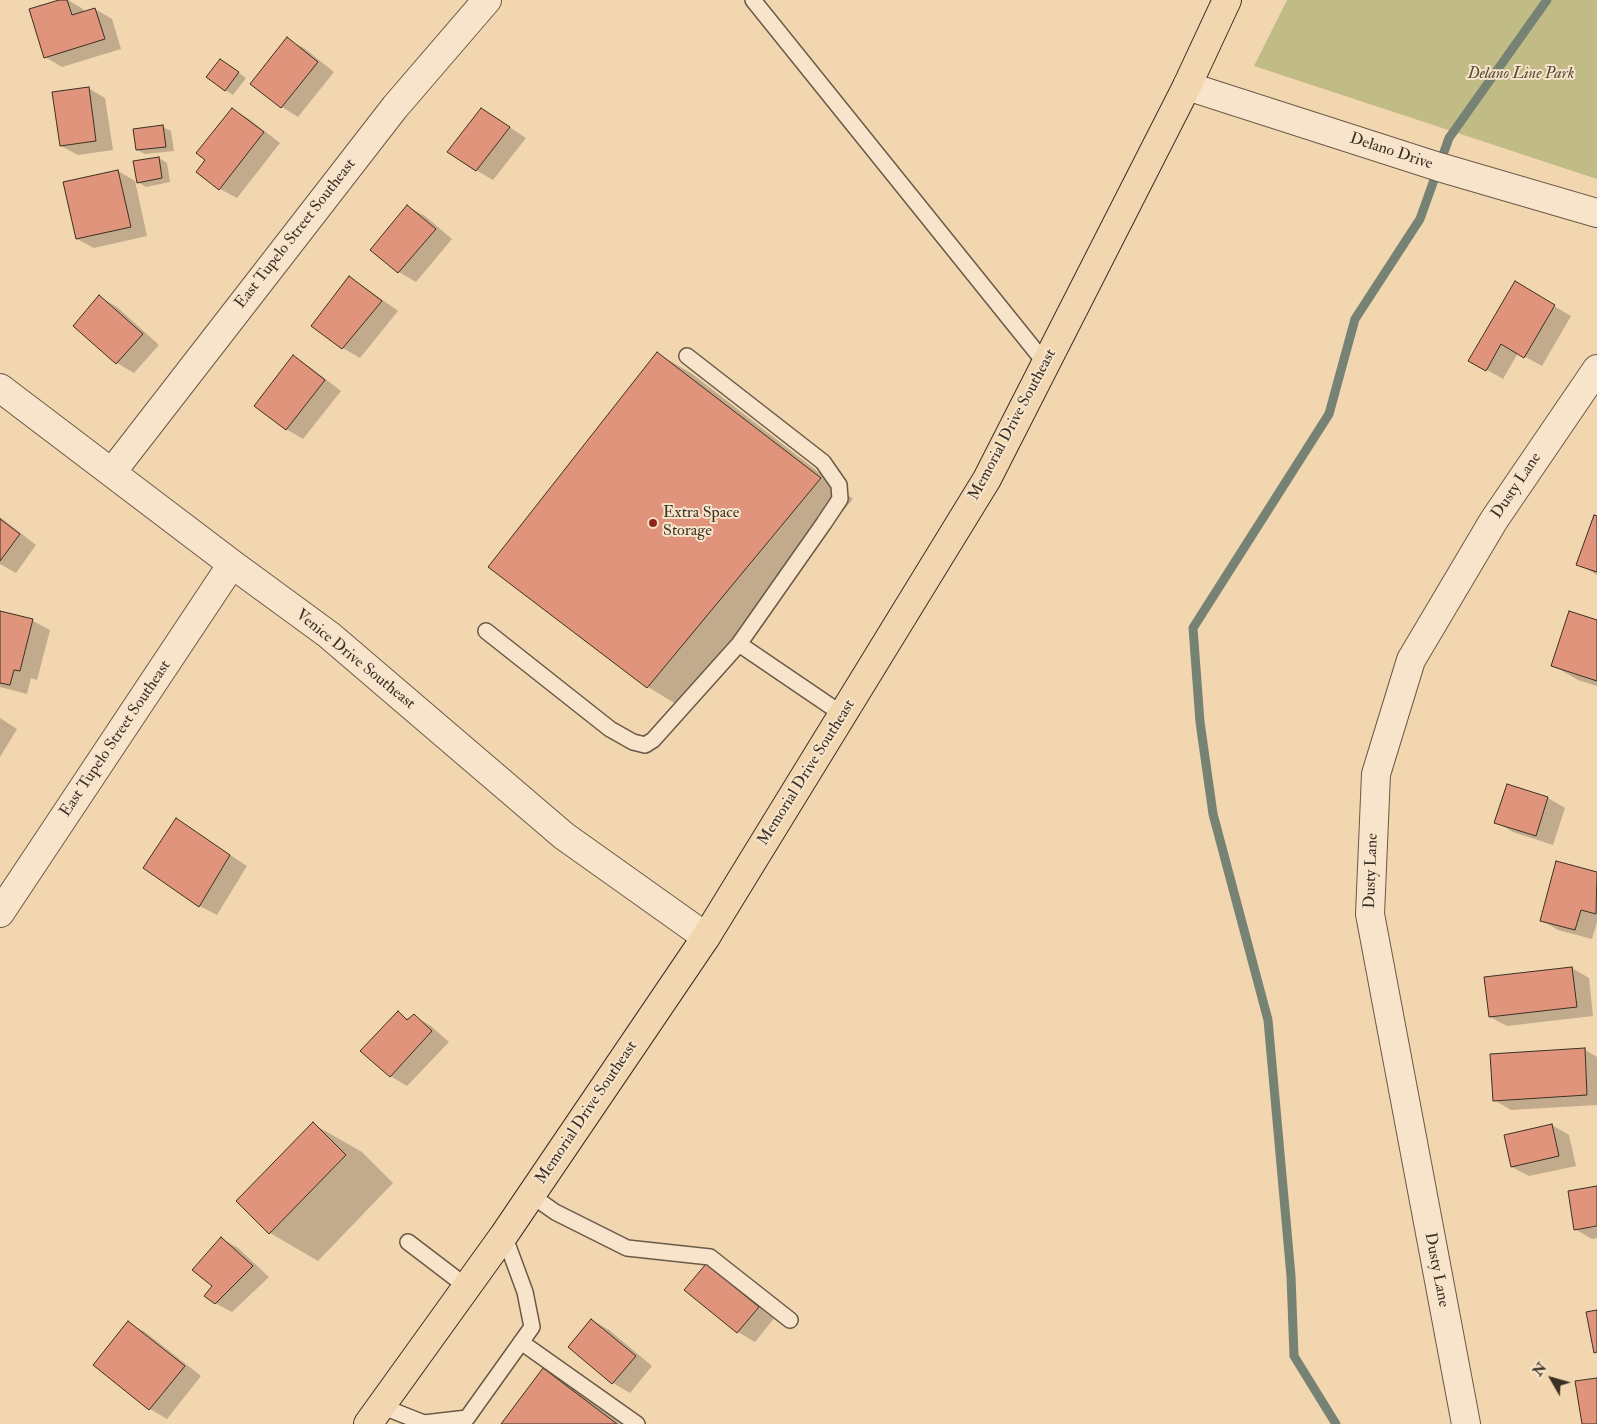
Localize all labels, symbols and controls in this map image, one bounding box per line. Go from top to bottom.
park label: Delano Line Park [1468,65,1574,85]
street label: Delano Drive [1347,130,1435,174]
street label: East Tupelo Street Southeast [232,155,360,313]
street label: Memorial Drive Southeast [965,346,1061,504]
street label: Dusty Lane [1488,449,1546,523]
place label: Extra Space Storage [663,504,739,542]
marker: Extra Space Storage [647,517,659,529]
street label: Venice Drive Southeast [291,606,419,714]
street label: East Tupelo Street Southeast [56,657,176,821]
street label: Memorial Drive Southeast [754,696,860,850]
street label: Dusty Lane [1361,833,1383,909]
street label: Memorial Drive Southeast [532,1038,642,1188]
street label: Dusty Lane [1419,1231,1453,1309]
north arrow [1527,1354,1577,1404]
text: N [1529,1359,1550,1380]

